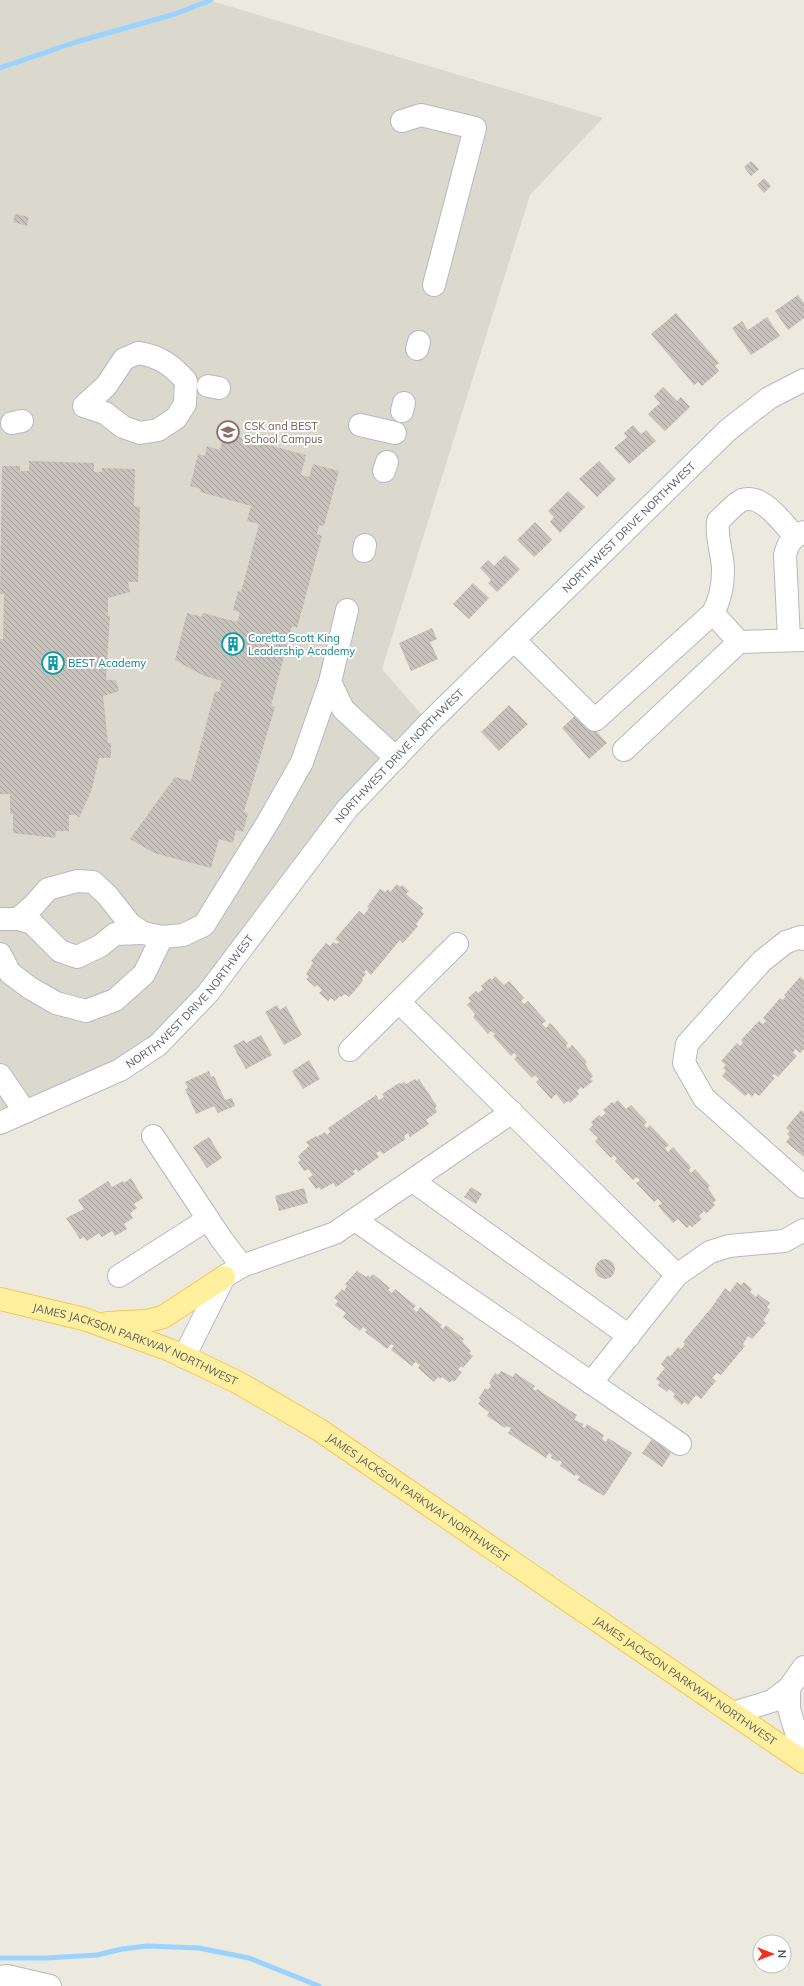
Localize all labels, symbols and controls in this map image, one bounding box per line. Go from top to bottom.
school or university icon: CSK and BEST School Campus [215,419,241,445]
place label: CSK and BEST School Campus [244,419,323,446]
street label: NORTHWEST DRIVE NORTHWEST [559,459,699,596]
building icon: Coretta Scott King Leadership Academy [220,631,246,657]
place label: Coretta Scott King Leadership Academy [248,631,355,658]
building icon: BEST Academy [40,650,66,676]
place label: BEST Academy [68,656,146,670]
street label: NORTHWEST DRIVE NORTHWEST [332,685,467,826]
street label: NORTHWEST DRIVE NORTHWEST [123,931,257,1071]
street label: JAMES JACKSON PARKWAY NORTHWEST [31,1300,240,1389]
street label: JAMES JACKSON PARKWAY NORTHWEST [324,1430,512,1565]
street label: JAMES JACKSON PARKWAY NORTHWEST [591,1613,780,1748]
north arrow [752,1934,792,1974]
text: N [775,1950,789,1958]

